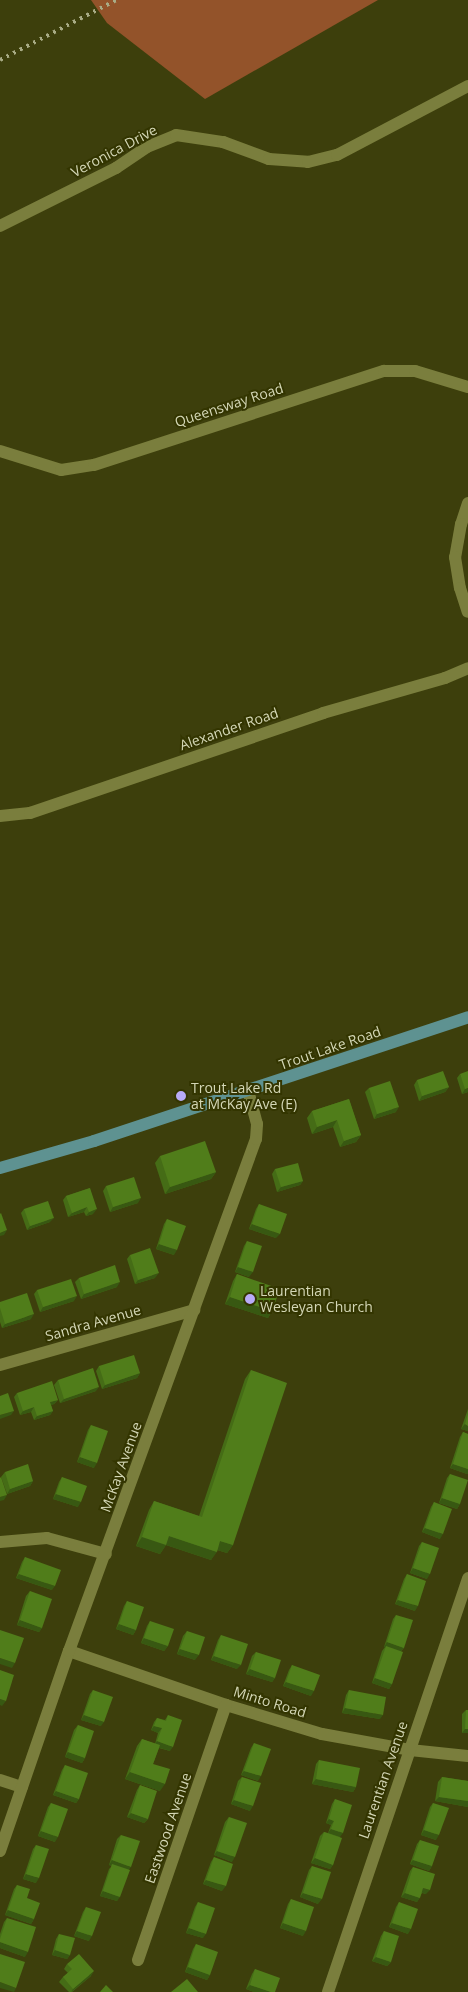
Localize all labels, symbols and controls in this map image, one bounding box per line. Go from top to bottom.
street label: Veronica Drive [68,121,160,181]
street label: Queensway Road [173,380,285,430]
street label: Alexander Road [178,704,280,754]
street label: Trout Lake Road [277,1023,383,1073]
place label: Trout Lake Rd at McKay Ave (E) [191,1080,297,1112]
marker: Trout Lake Rd at McKay Ave (E) [175,1090,187,1102]
place label: Laurentian Wesleyan Church [260,1283,373,1315]
marker: Laurentian Wesleyan Church [244,1293,256,1305]
street label: Sandra Avenue [43,1301,143,1345]
street label: McKay Avenue [97,1419,145,1515]
street label: Minto Road [232,1683,308,1721]
street label: Laurentian Avenue [355,1719,411,1841]
street label: Eastwood Avenue [141,1770,195,1886]

